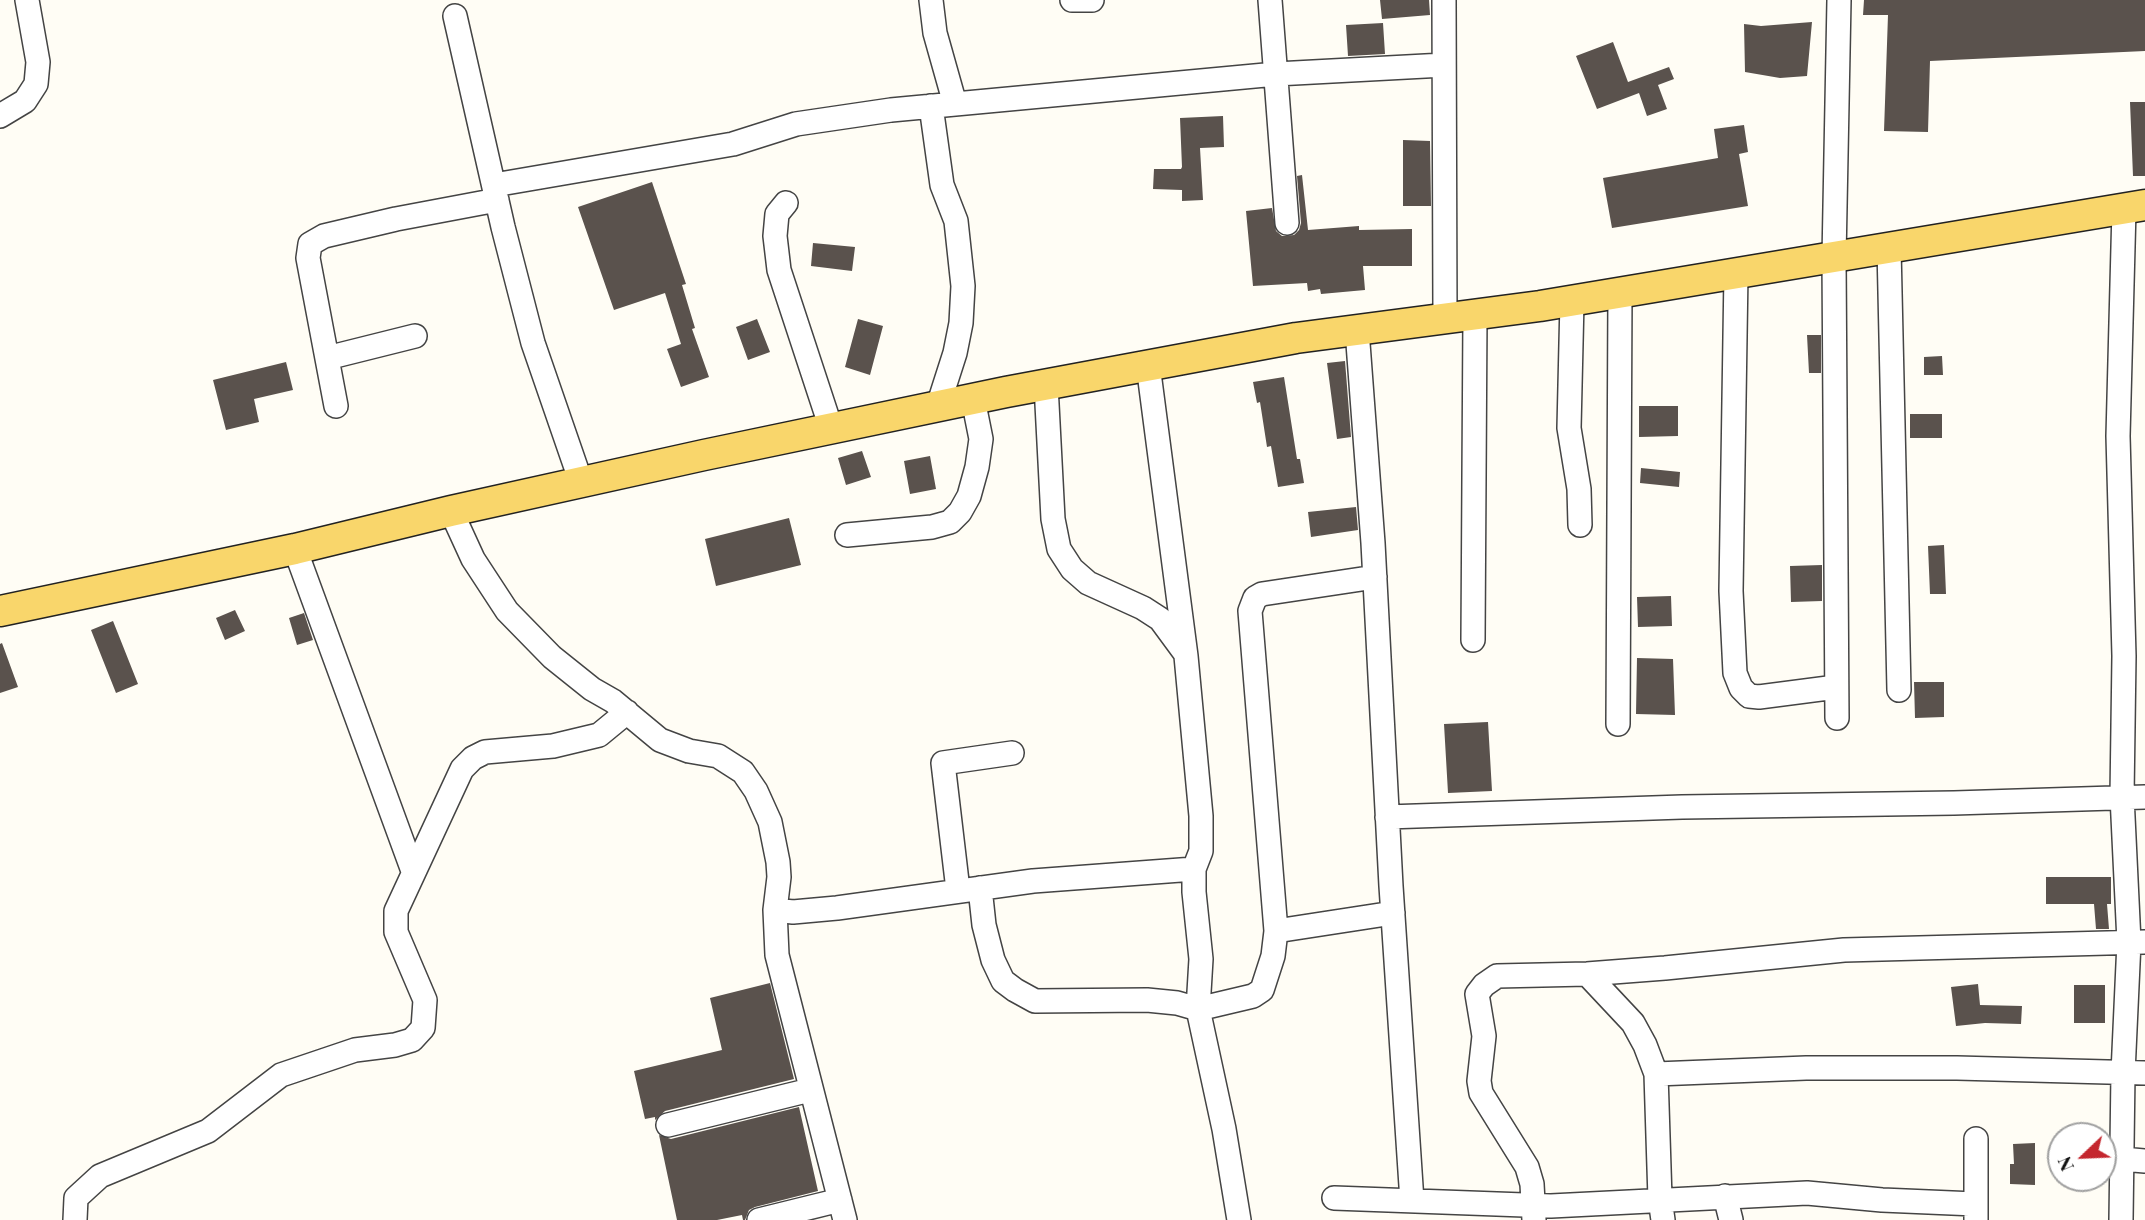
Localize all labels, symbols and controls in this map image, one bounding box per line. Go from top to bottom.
north arrow [2047,1122,2117,1192]
text: N [2050,1153,2079,1176]

